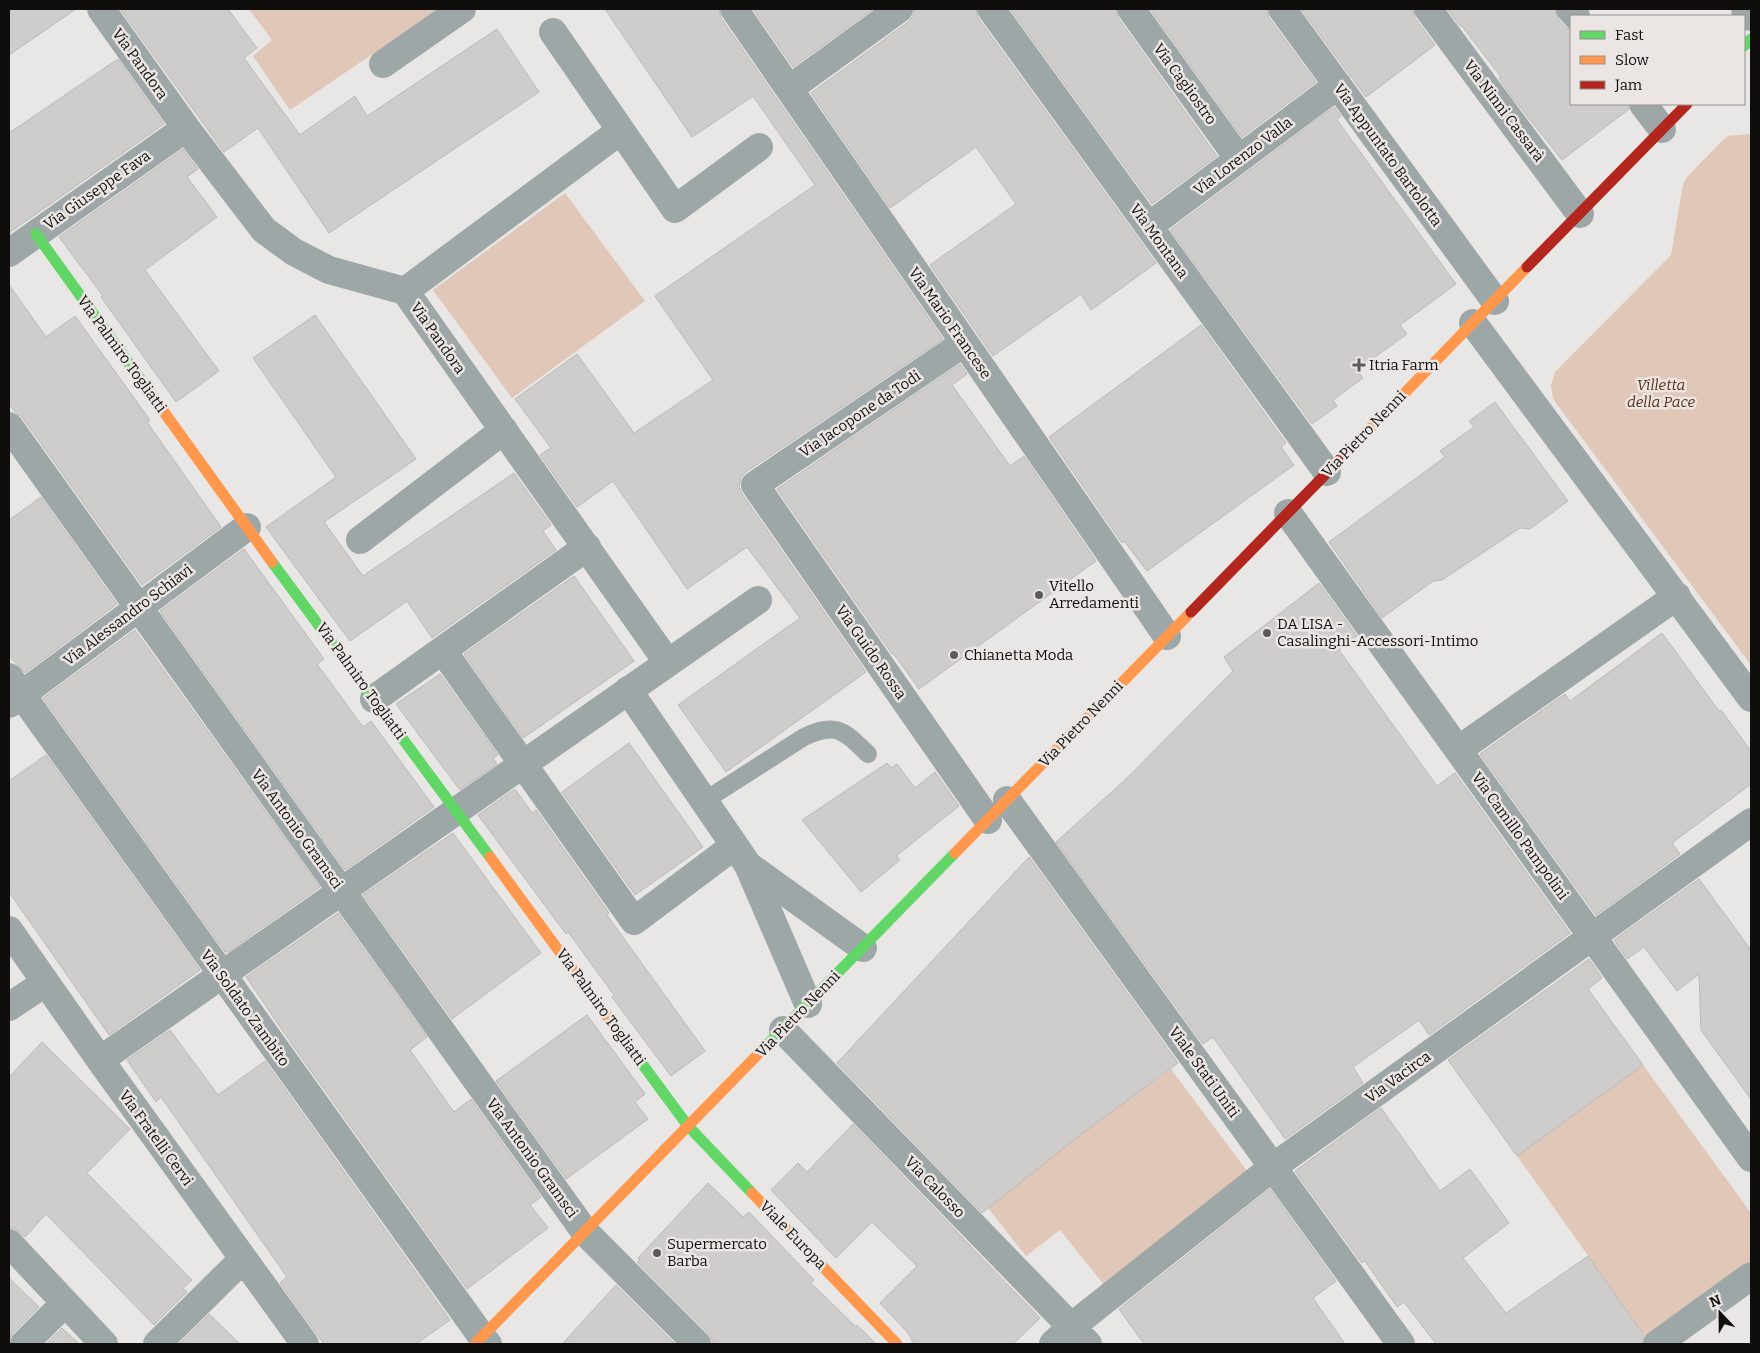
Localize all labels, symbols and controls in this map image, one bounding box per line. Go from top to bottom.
legend [1570,15,1745,105]
street label: Via Pandora [108,25,172,103]
text: Fast [1615,26,1644,44]
street label: Via Cagliostro [1150,40,1220,128]
text: Slow [1615,51,1650,69]
street label: Via Ninni Cassarà [1460,57,1548,165]
text: Jam [1614,76,1643,94]
street label: Via Appuntato Bartolotta [1330,80,1446,230]
street label: Via Lorenzo Valla [1190,113,1296,199]
street label: Via Giuseppe Fava [40,146,154,234]
street label: Via Montana [1126,200,1192,282]
street label: Via Mario Francese [905,264,995,382]
street label: Via Palmiro Togliatti [74,292,171,416]
street label: Via Pandora [407,299,469,377]
place label: Itria Farm [1369,356,1439,374]
marker: Itria Farm [1353,359,1365,371]
street label: Via Jacopone da Todi [796,366,924,461]
park label: Villetta della Pace [1627,376,1695,411]
street label: Via Pietro Nenni [1318,387,1410,481]
street label: Via Alessandro Schiavi [60,560,197,669]
place label: Vitello Arredamenti [1049,577,1140,612]
marker: Vitello Arredamenti [1033,589,1045,601]
street label: Via Guido Rossa [832,601,910,703]
place label: DA LISA - Casalinghi-Accessori-Intimo [1277,615,1478,650]
street label: Via Palmiro Togliatti [313,619,410,743]
marker: DA LISA - Casalinghi-Accessori-Intimo [1261,627,1273,639]
place label: Chianetta Moda [964,646,1073,664]
marker: Chianetta Moda [948,649,960,661]
street label: Via Pietro Nenni [1035,677,1127,771]
street label: Via Antonio Gramsci [248,766,347,893]
street label: Via Camillo Pampolini [1468,769,1573,904]
street label: Via Palmiro Togliatti [553,945,650,1069]
street label: Via Soldato Zambito [197,946,293,1070]
street label: Via Pietro Nenni [752,967,844,1061]
street label: Viale Stati Uniti [1165,1023,1243,1121]
street label: Via Vacirca [1362,1047,1434,1107]
street label: Via Fratelli Cervi [115,1087,197,1190]
street label: Via Antonio Gramsci [483,1095,582,1222]
street label: Via Calosso [901,1152,969,1222]
street label: Viale Europa [756,1197,830,1273]
place label: Supermercato Barba [667,1235,767,1270]
marker: Supermercato Barba [651,1247,663,1259]
north arrow [1695,1288,1745,1338]
text: N [1707,1291,1724,1311]

